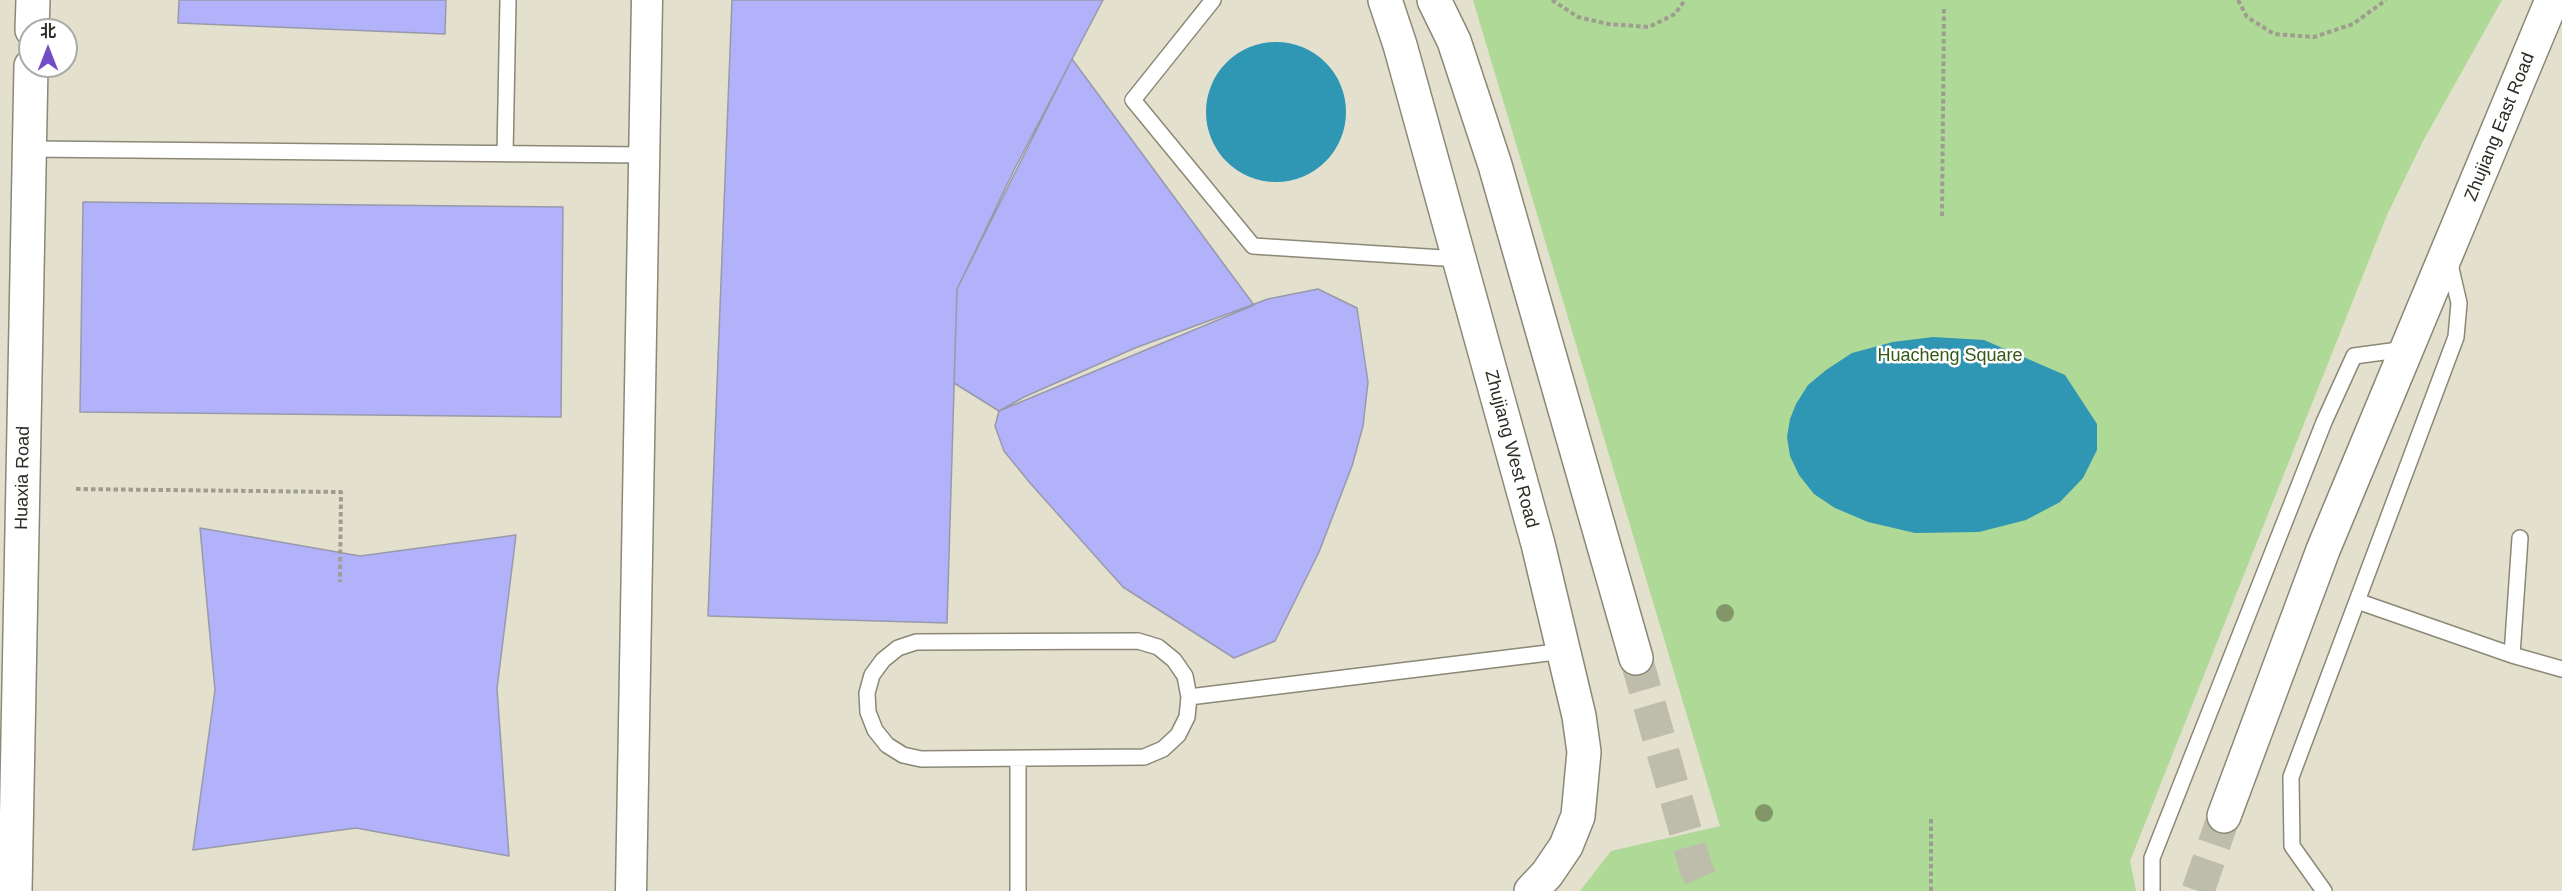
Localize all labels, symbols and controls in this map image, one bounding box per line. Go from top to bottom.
north arrow [18,18,78,78]
text: 北 [40,23,56,40]
street label: Zhujiang East Road [2460,50,2540,204]
park label: Huacheng Square [1877,345,2023,367]
street label: Zhujiang West Road [1480,368,1542,530]
street label: Huaxia Road [11,426,35,530]

